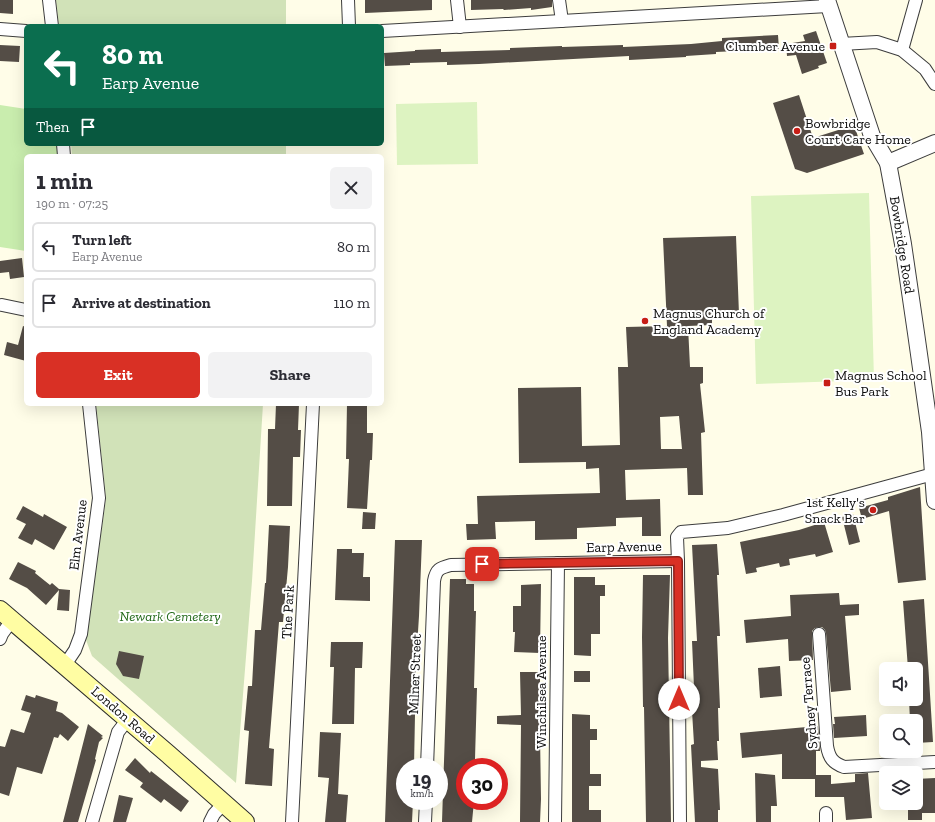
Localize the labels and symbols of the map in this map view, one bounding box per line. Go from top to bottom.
place label: Clumber Avenue [725,38,825,55]
marker: Clumber Avenue [828,41,838,51]
place label: Bowbridge Court Care Home [805,115,911,148]
marker: Bowbridge Court Care Home [792,126,802,136]
street label: Bowbridge Road [886,195,918,295]
place label: Magnus Church of England Academy [653,305,766,338]
marker: Magnus Church of England Academy [640,316,650,326]
place label: Magnus School Bus Park [835,367,927,400]
marker: Magnus School Bus Park [822,378,832,388]
place label: 1st Kelly's Snack Bar [805,494,865,527]
street label: Elm Avenue [65,498,91,571]
marker: 1st Kelly's Snack Bar [868,505,878,515]
street label: Earp Avenue [586,538,662,556]
pin [465,547,499,581]
street label: The Park [278,584,298,639]
park label: Newark Cemetery [119,608,221,625]
street label: Milner Street [405,633,425,714]
street label: Winchilsea Avenue [533,635,550,749]
street label: Sydney Terrace [796,656,821,750]
position arrow [658,678,700,720]
street label: London Road [88,683,159,748]
speed limit sign: 30 [456,758,508,810]

